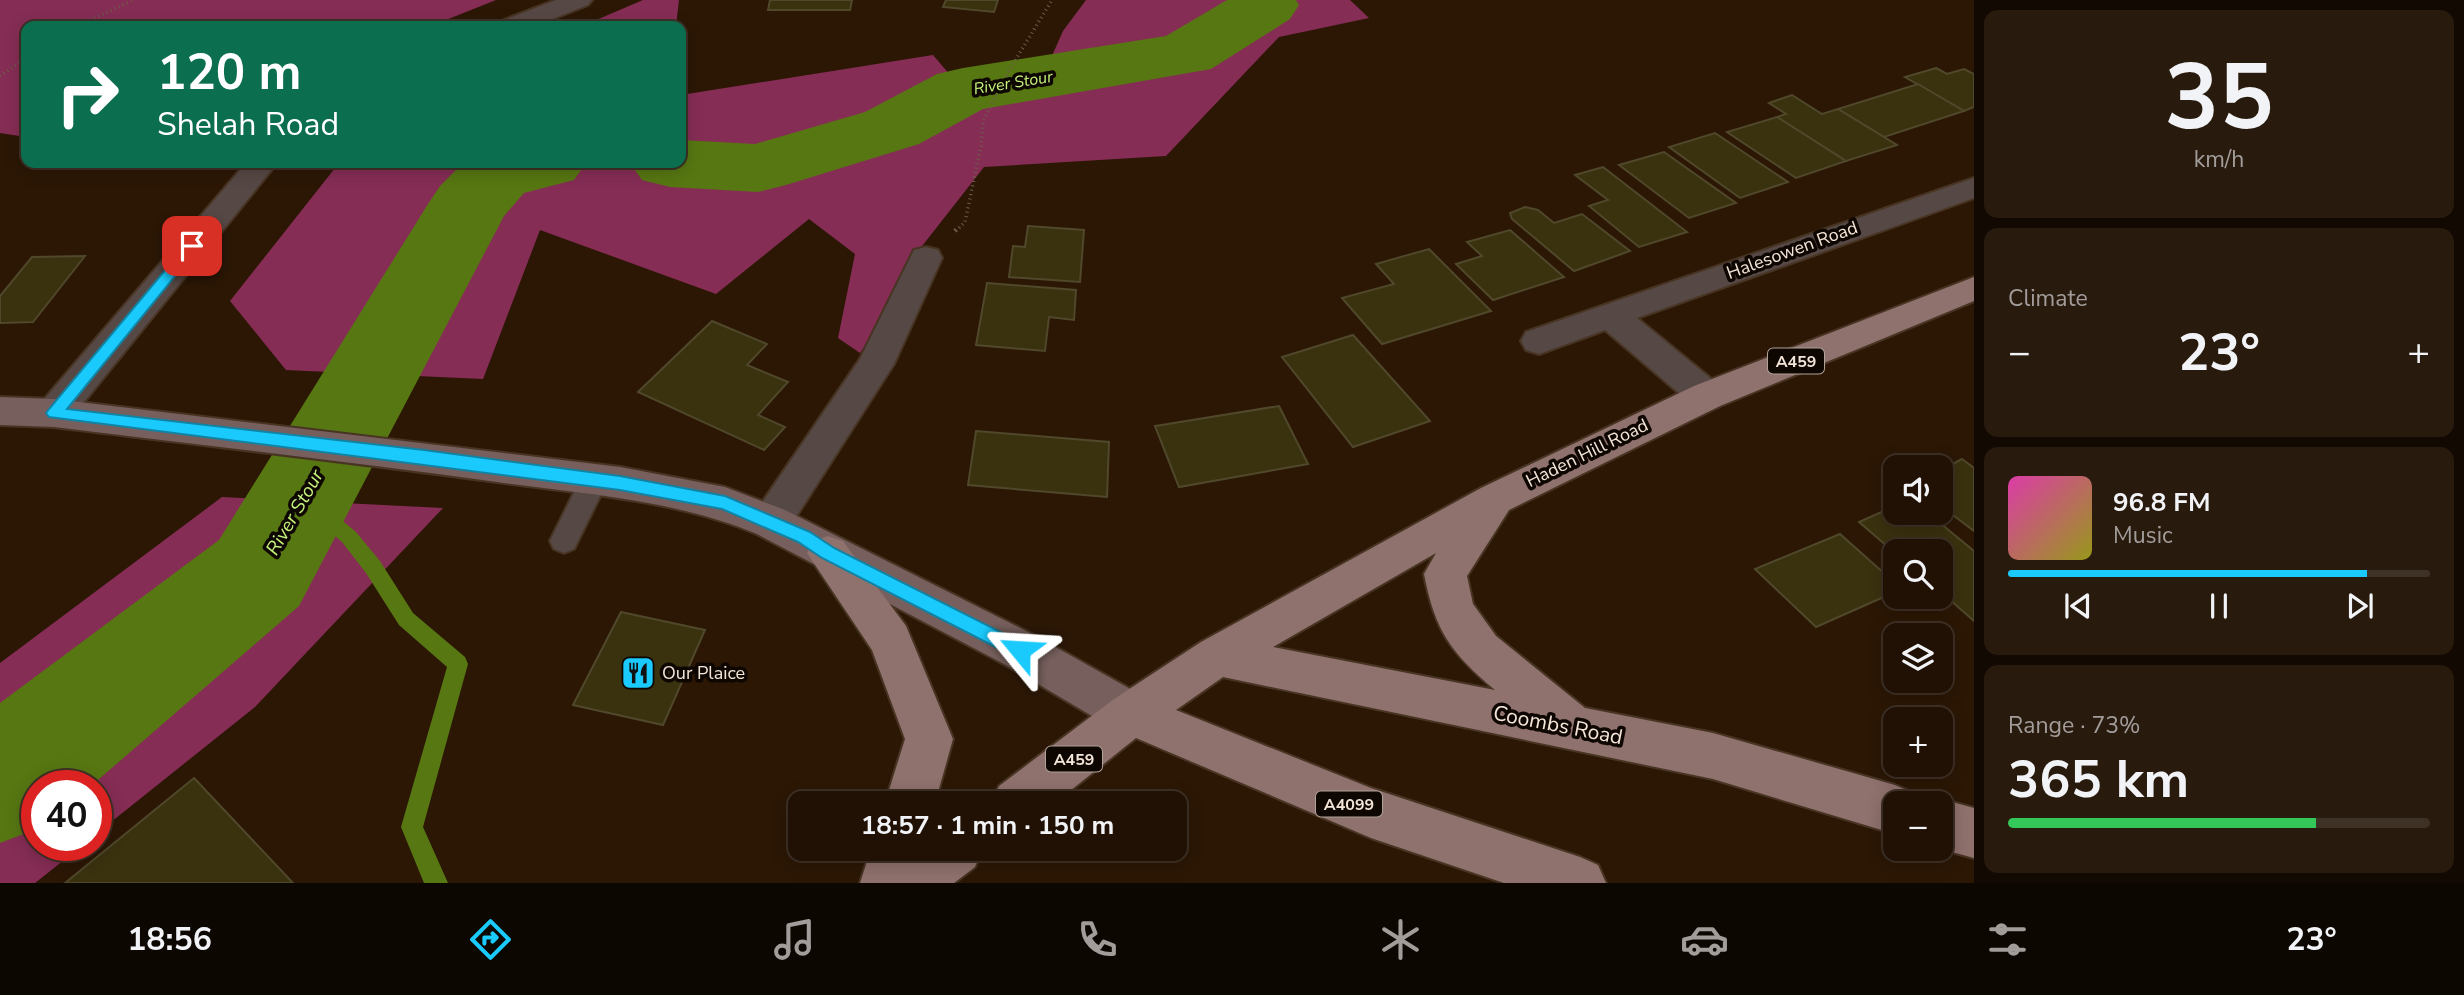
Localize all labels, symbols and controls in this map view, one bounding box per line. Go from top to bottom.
text: 35 [2164,36,2274,160]
text: 120 m [157,39,301,106]
icon: right [42,49,133,140]
water label: River Stour [972,66,1056,100]
text: Shelah Road [157,103,339,146]
text: km/h [2194,144,2244,175]
street label: Halesowen Road [1723,215,1861,285]
pin [162,216,222,276]
icon: arrive [173,227,211,265]
text: Climate [2008,283,2088,314]
text: 23° [2178,317,2260,388]
text: − [2008,327,2031,378]
text: + [2407,327,2430,378]
road number: A459 [1768,348,1824,374]
street label: Haden Hill Road [1522,413,1652,493]
map controls [1883,455,1953,861]
button: sound [1883,455,1953,525]
water label: River Stour [260,464,330,560]
text: 96.8 FM [2113,485,2210,520]
text: Music [2113,520,2173,551]
button: search [1883,539,1953,609]
icon: previous [2059,587,2097,625]
icon: pause [2200,587,2238,625]
icon: next [2341,587,2379,625]
position arrow [983,613,1057,687]
button: layers [1883,623,1953,693]
restaurant icon: Our Plaice [619,654,657,692]
place label: Our Plaice [662,661,745,685]
street label: Coombs Road [1491,699,1625,751]
button: + [1883,707,1953,777]
text: Range · 73% [2008,710,2140,741]
text: 365 km [2008,744,2189,815]
road number: A459 [1046,746,1102,772]
speed limit sign: 40 [21,770,112,861]
button: − [1883,791,1953,861]
road number: A4099 [1316,792,1382,817]
text: 18:57 · 1 min · 150 m [861,808,1114,843]
icon: directions [466,915,515,964]
icon: music [770,915,819,964]
icon: phone [1073,915,1122,964]
icon: climate [1376,915,1425,964]
icon: car [1680,915,1729,964]
icon: filters [1983,915,2032,964]
text: 18:56 [127,918,212,961]
text: 23° [2286,918,2337,961]

